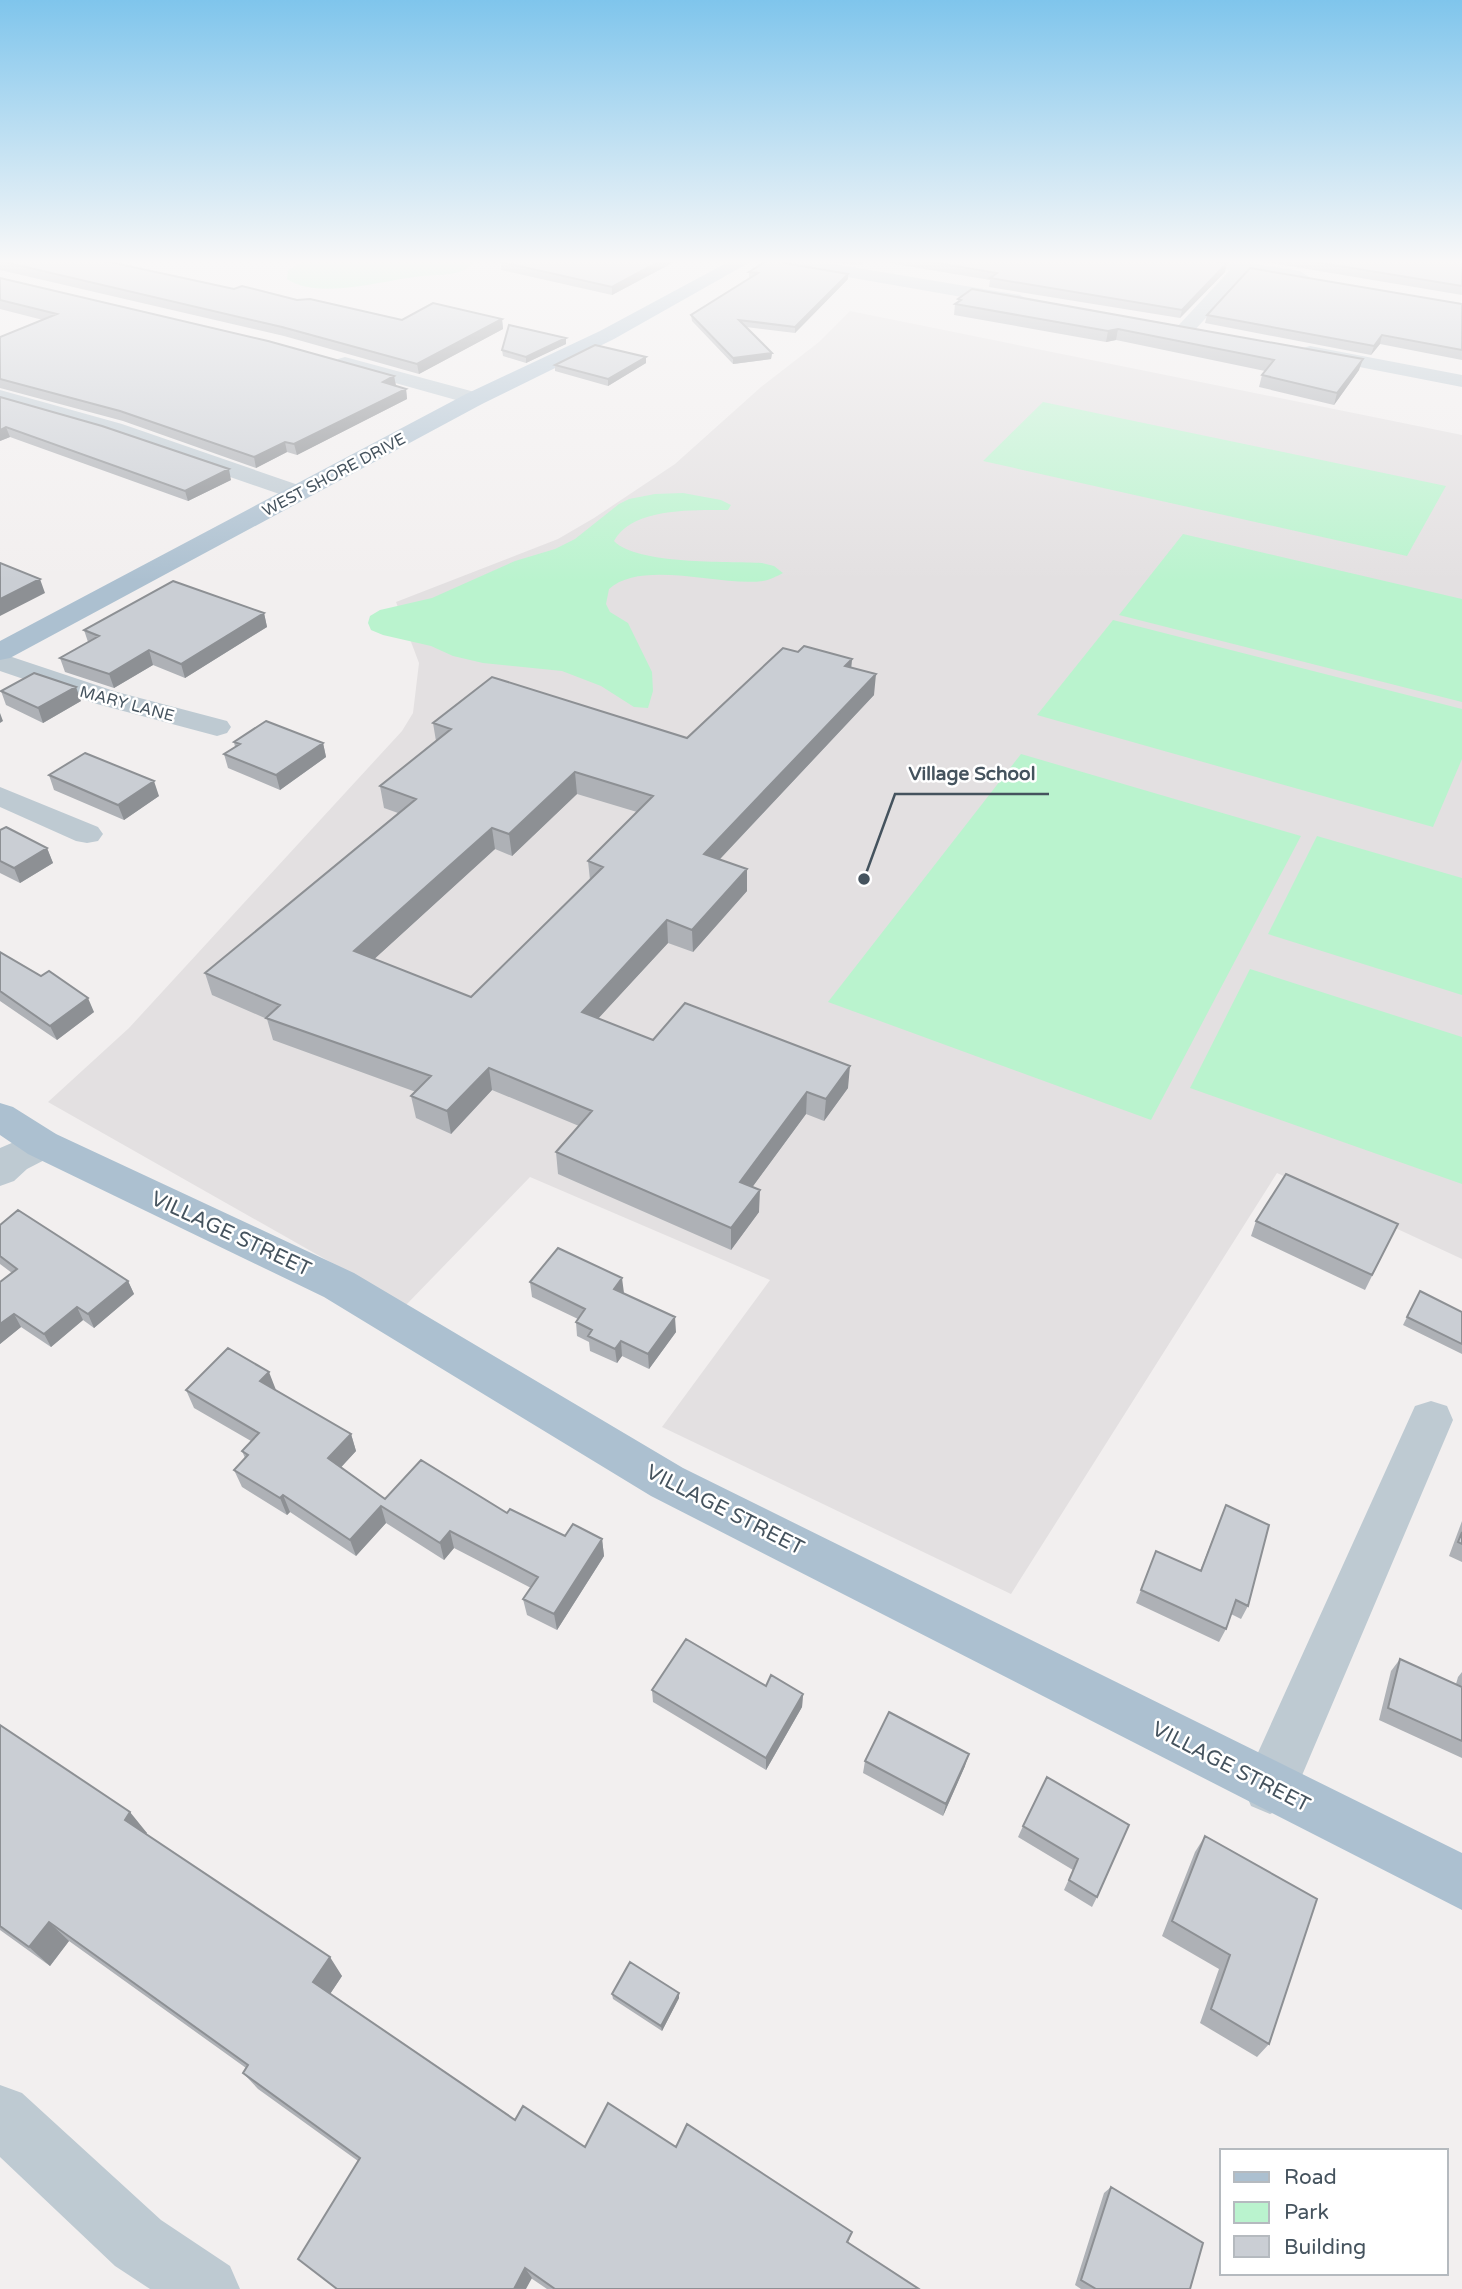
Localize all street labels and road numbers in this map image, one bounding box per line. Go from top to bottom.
street label: WEST SHORE DRIVE [259,429,409,521]
street label: MARY LANE [78,682,176,726]
street label: VILLAGE STREET [147,1186,315,1282]
street label: VILLAGE STREET [642,1459,808,1561]
street label: VILLAGE STREET [1148,1716,1314,1818]

